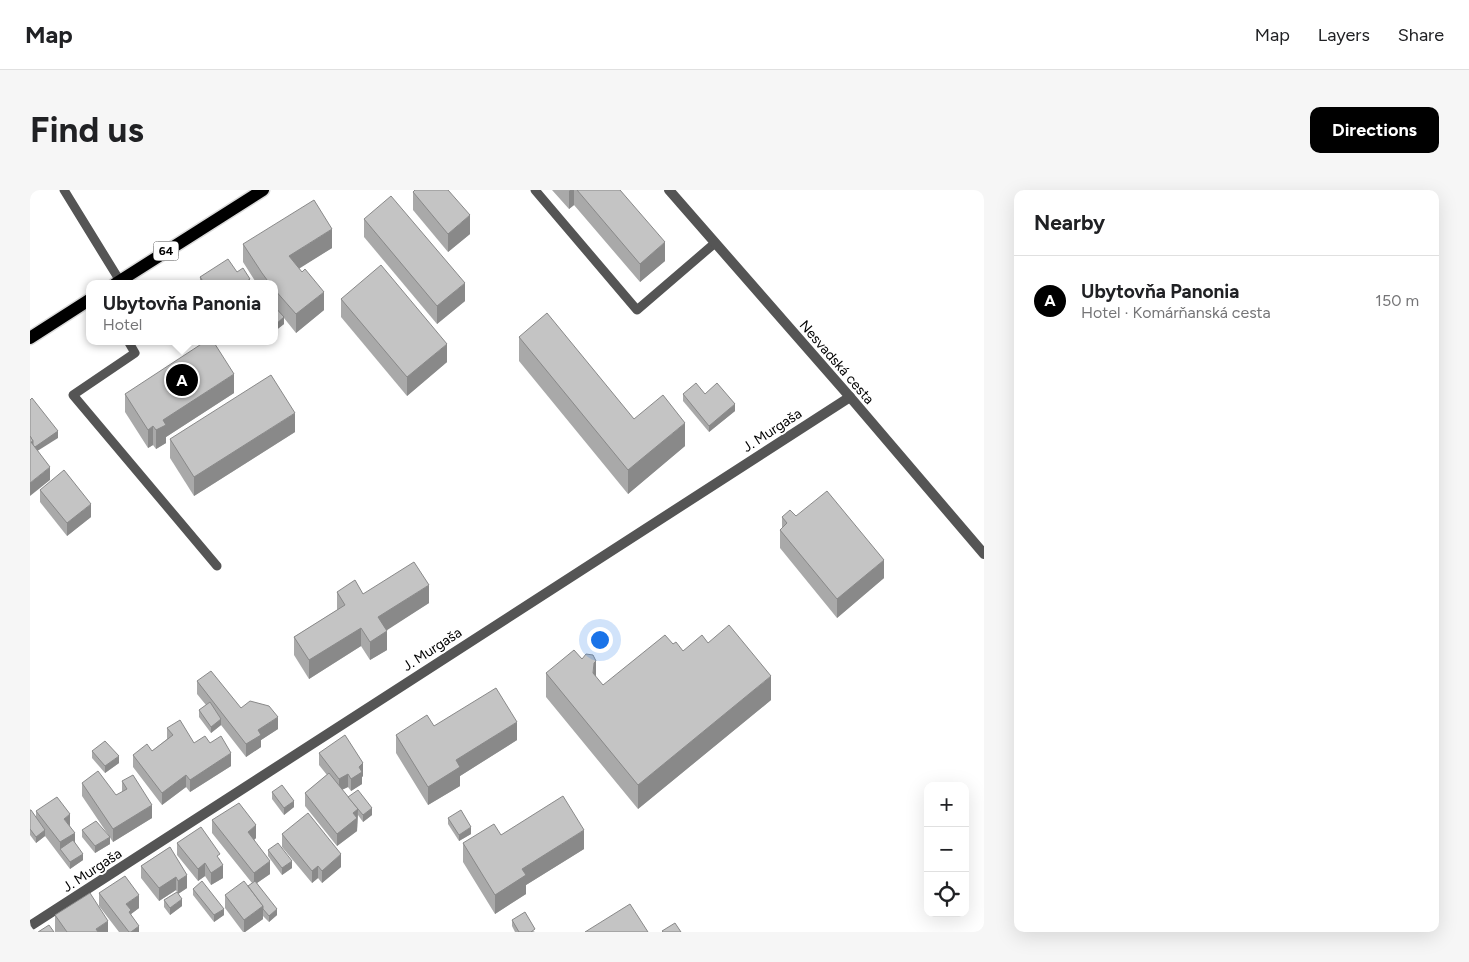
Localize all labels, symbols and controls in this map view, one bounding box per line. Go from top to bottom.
text: Map [25,20,73,49]
text: Map [1255,24,1290,46]
text: Layers [1318,24,1370,46]
text: Share [1398,24,1444,46]
button: Directions [1310,107,1439,153]
text: Find us [30,109,144,151]
text: Nearby [1034,210,1105,235]
road number: 64 [154,241,178,260]
popup [86,280,278,345]
text: Ubytovňa Panonia [1081,280,1239,303]
text: A [1044,291,1056,310]
text: 150 m [1375,291,1419,310]
text: Ubytovňa Panonia [103,292,261,315]
text: Hotel · Komárňanská cesta [1081,303,1271,322]
text: Hotel [103,315,142,334]
street label: Nesvadská cesta [796,317,878,408]
pin: A [166,361,198,399]
street label: J. Murgaša [740,405,805,456]
street label: J. Murgaša [400,624,465,675]
your location [587,627,613,653]
map controls [924,782,969,917]
button: + [924,782,969,827]
button: − [924,827,969,872]
street label: J. Murgaša [60,845,125,896]
button: locate [924,872,969,917]

